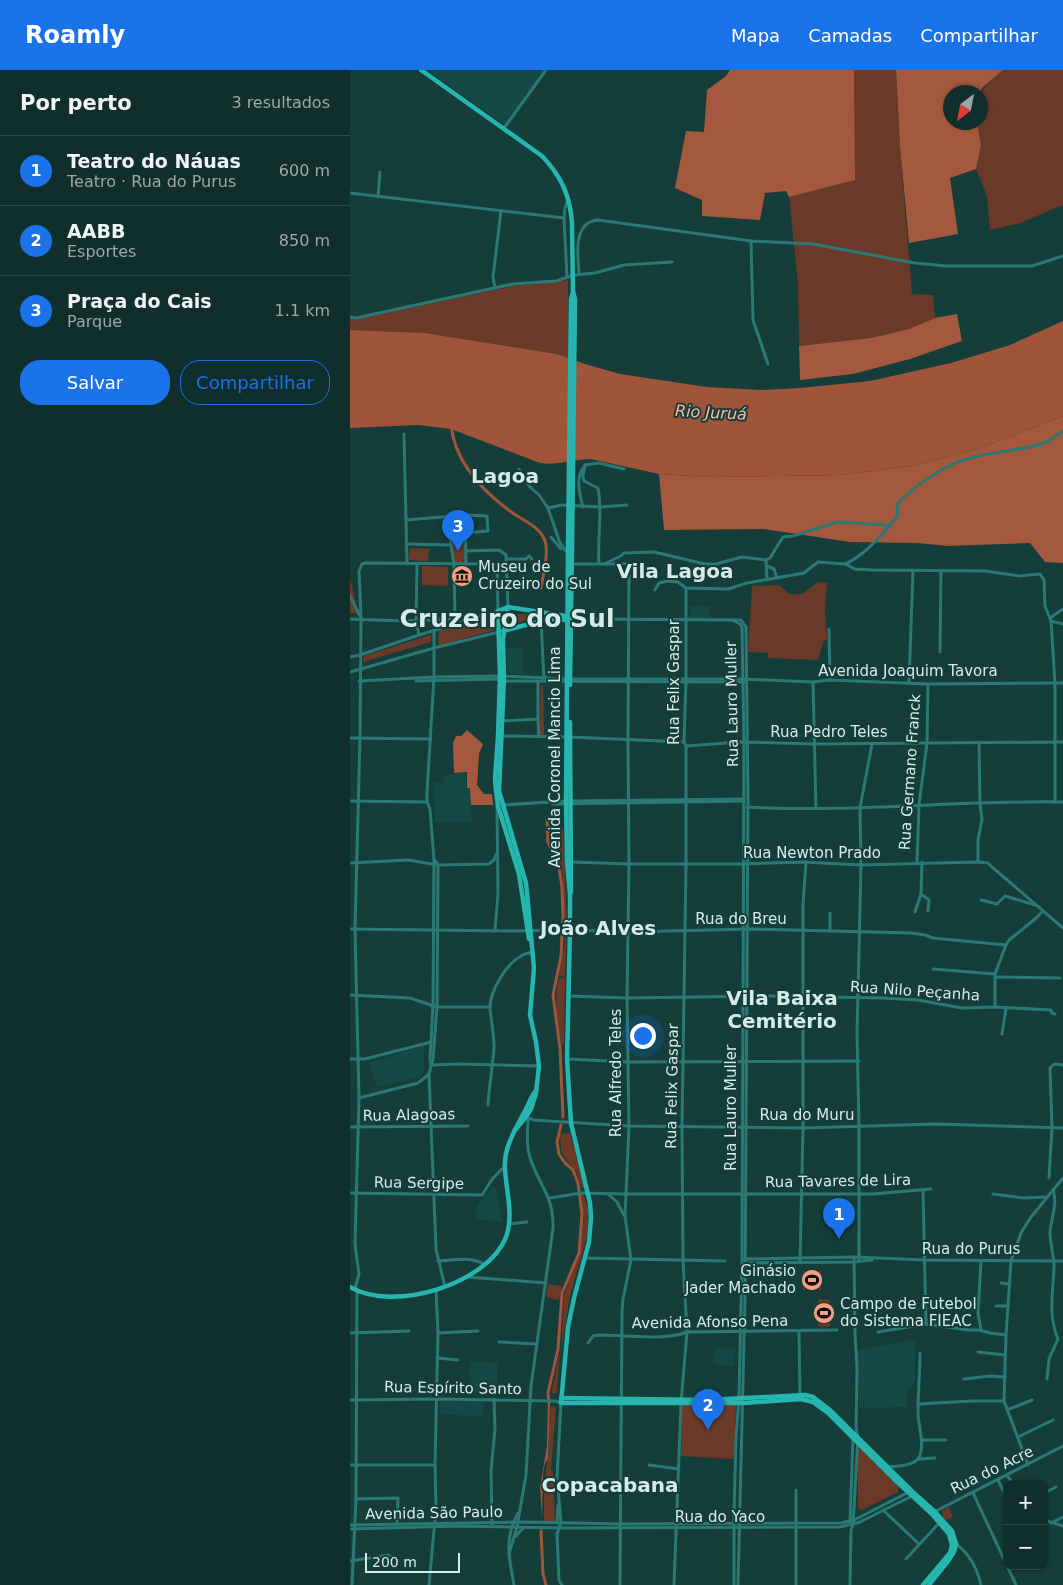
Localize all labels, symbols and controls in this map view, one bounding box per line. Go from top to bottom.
text: Roamly [25,21,125,49]
text: Mapa [731,25,780,46]
text: Camadas [808,25,892,46]
text: Compartilhar [920,25,1038,46]
north arrow [943,85,988,130]
text: Por perto [20,91,132,115]
text: 3 resultados [231,93,330,112]
text: Teatro do Náuas [67,150,241,172]
text: 1 [30,161,42,180]
text: 600 m [279,161,330,180]
text: Teatro · Rua do Purus [67,172,236,191]
text: AABB [67,220,125,242]
text: 2 [30,231,42,250]
text: 850 m [279,231,330,250]
text: Esportes [67,242,136,261]
text: Praça do Cais [67,290,212,312]
text: 3 [30,301,42,320]
text: 1.1 km [275,301,330,320]
text: Parque [67,312,122,331]
button: Salvar [20,360,170,405]
button: Compartilhar [180,360,330,405]
water label: Rio Juruá [675,401,748,424]
district label: Lagoa [471,464,539,488]
pin: 3 [442,510,474,551]
place label: Museu de Cruzeiro do Sul [478,558,592,593]
district label: Vila Lagoa [616,559,734,583]
museum icon: Museu de Cruzeiro do Sul [450,564,474,588]
district label: Cruzeiro do Sul [400,604,614,633]
street label: Rua Felix Gaspar [665,618,683,745]
street label: Rua Lauro Muller [722,640,742,767]
street label: Avenida Coronel Mancio Lima [546,646,564,868]
street label: Avenida Joaquim Tavora [818,662,998,680]
street label: Rua Germano Franck [896,693,924,851]
street label: Rua Pedro Teles [770,723,888,741]
street label: Rua Newton Prado [743,844,881,862]
street label: Rua do Breu [695,910,787,928]
district label: João Alves [538,916,656,940]
street label: Rua Nilo Peçanha [849,977,981,1005]
district label: Vila Baixa Cemitério [726,986,838,1033]
street label: Rua Alfredo Teles [607,1009,625,1137]
street label: Rua Felix Gaspar [662,1022,682,1149]
your location [630,1023,656,1049]
street label: Rua Lauro Muller [722,1044,740,1171]
street label: Rua Alagoas [363,1105,456,1125]
street label: Rua do Muru [760,1106,854,1124]
street label: Rua Tavares de Lira [765,1171,911,1191]
street label: Rua Sergipe [374,1173,464,1193]
pin: 1 [823,1198,855,1239]
street label: Rua do Purus [922,1240,1020,1258]
place label: Ginásio Jader Machado [684,1262,796,1297]
sports icon: Ginásio Jader Machado [800,1268,824,1292]
place label: Campo de Futebol do Sistema FIEAC [840,1295,977,1330]
sports icon: Campo de Futebol do Sistema FIEAC [812,1301,836,1325]
street label: Avenida Afonso Pena [632,1312,788,1332]
street label: Rua Espírito Santo [384,1378,522,1398]
pin: 2 [692,1389,724,1430]
street label: Rua do Acre [948,1442,1036,1498]
district label: Copacabana [541,1473,679,1497]
map controls [1003,1480,1048,1570]
button: + [1003,1480,1048,1525]
street label: Avenida São Paulo [365,1503,503,1523]
street label: Rua do Yaco [675,1508,765,1526]
button: − [1003,1525,1048,1570]
scale bar [365,1550,460,1573]
text: 200 m [372,1554,417,1570]

